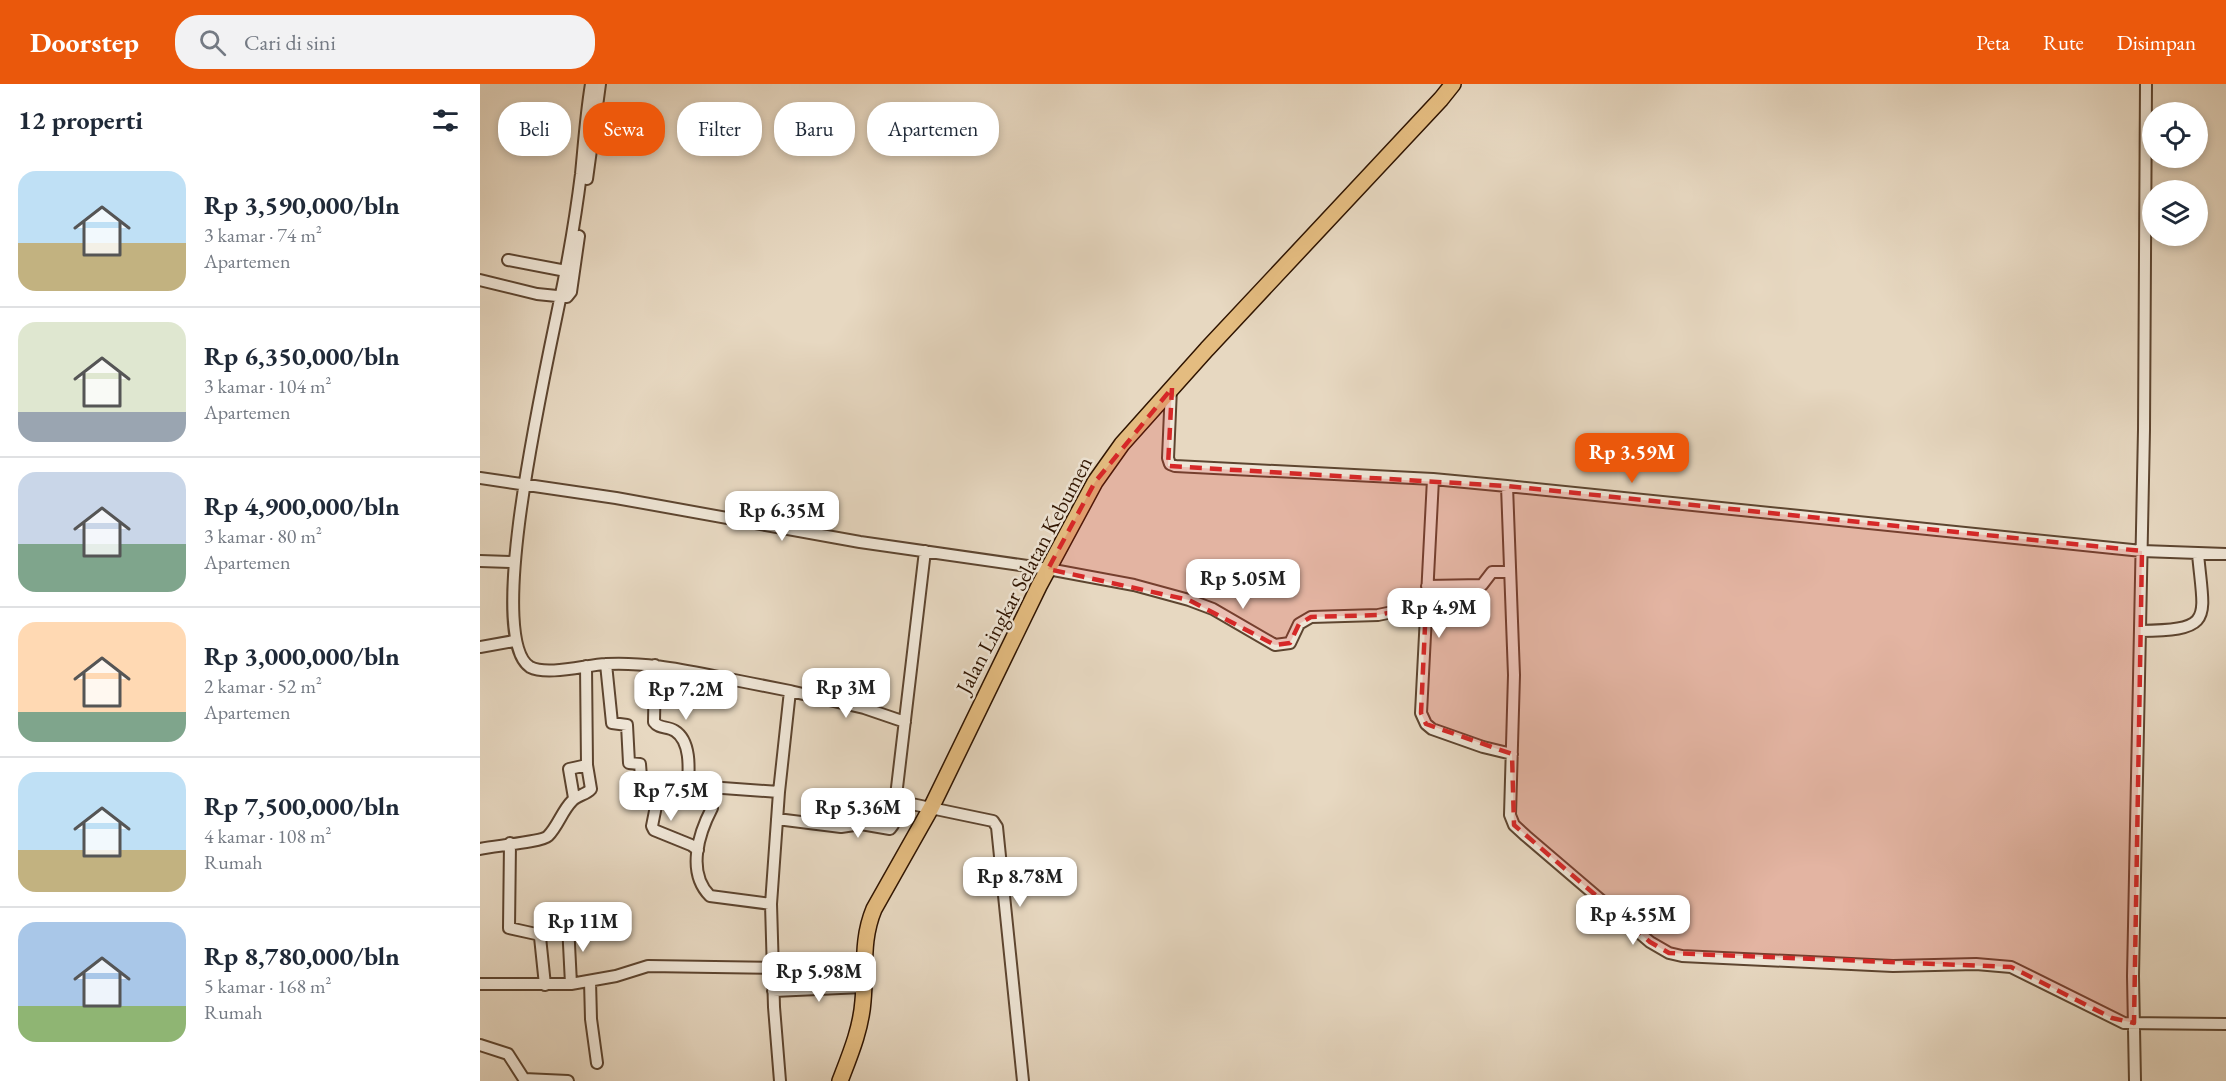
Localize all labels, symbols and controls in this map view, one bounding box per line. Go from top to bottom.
search box [175,15,595,69]
text: Doorstep [30,24,139,60]
icon: search [196,26,229,59]
text: Cari di sini [244,28,336,57]
text: Peta [1976,29,2010,56]
text: Rute [2043,29,2084,56]
text: Disimpan [2117,29,2196,56]
chip: Beli [498,102,571,156]
chip: Sewa [583,102,665,156]
chip: Filter [677,102,762,156]
chip: Baru [774,102,855,156]
chip: Apartemen [867,102,999,156]
map controls [2142,102,2208,246]
button: locate [2142,102,2208,168]
text: 12 properti [18,103,143,137]
icon: filters [429,104,462,137]
button: layers [2142,180,2208,246]
text: Rp 3,590,000/bln [204,188,400,222]
icon: home [66,195,138,267]
text: 3 kamar · 74 m² [204,222,322,248]
text: Apartemen [204,248,290,274]
text: Rp 6,350,000/bln [204,339,400,373]
icon: home [66,346,138,418]
text: 3 kamar · 104 m² [204,373,332,399]
text: Apartemen [204,399,290,425]
pin: Rp 3.59M [1570,433,1694,484]
text: Rp 3.59M [1589,439,1675,465]
street label: Jalan Lingkar Selatan Kebumen [948,451,1099,701]
text: Rp 4,900,000/bln [204,489,400,523]
pin: Rp 6.35M [720,491,844,542]
icon: home [66,496,138,568]
text: Rp 6.35M [739,497,825,523]
text: 3 kamar · 80 m² [204,523,322,549]
text: Apartemen [204,549,290,575]
pin: Rp 5.05M [1181,559,1305,610]
text: Rp 5.05M [1200,565,1286,591]
pin: Rp 4.9M [1384,588,1494,639]
text: Rp 4.9M [1401,594,1477,620]
text: Rp 3,000,000/bln [204,639,400,673]
icon: home [66,646,138,718]
pin: Rp 3M [804,668,888,719]
pin: Rp 7.2M [631,670,741,721]
text: 2 kamar · 52 m² [204,673,322,699]
text: Rp 3M [816,674,876,700]
text: Rp 7.2M [648,676,724,702]
text: Apartemen [204,699,290,725]
pin: Rp 7.5M [616,771,726,822]
text: Rp 7.5M [633,777,709,803]
pin: Rp 5.36M [796,788,920,839]
text: Rp 7,500,000/bln [204,789,400,823]
text: Rp 5.36M [815,794,901,820]
icon: home [66,796,138,868]
text: 4 kamar · 108 m² [204,823,332,849]
text: Rumah [204,849,263,875]
pin: Rp 8.78M [958,857,1082,908]
text: Rp 8.78M [977,863,1063,889]
pin: Rp 4.55M [1571,895,1695,946]
text: Rp 4.55M [1590,901,1676,927]
pin: Rp 11M [534,902,632,953]
text: Rp 11M [548,908,618,934]
text: Rp 8,780,000/bln [204,939,400,973]
icon: home [66,946,138,1018]
pin: Rp 5.98M [757,952,881,1003]
text: Rp 5.98M [776,958,862,984]
text: 5 kamar · 168 m² [204,973,332,999]
text: Rumah [204,999,263,1025]

